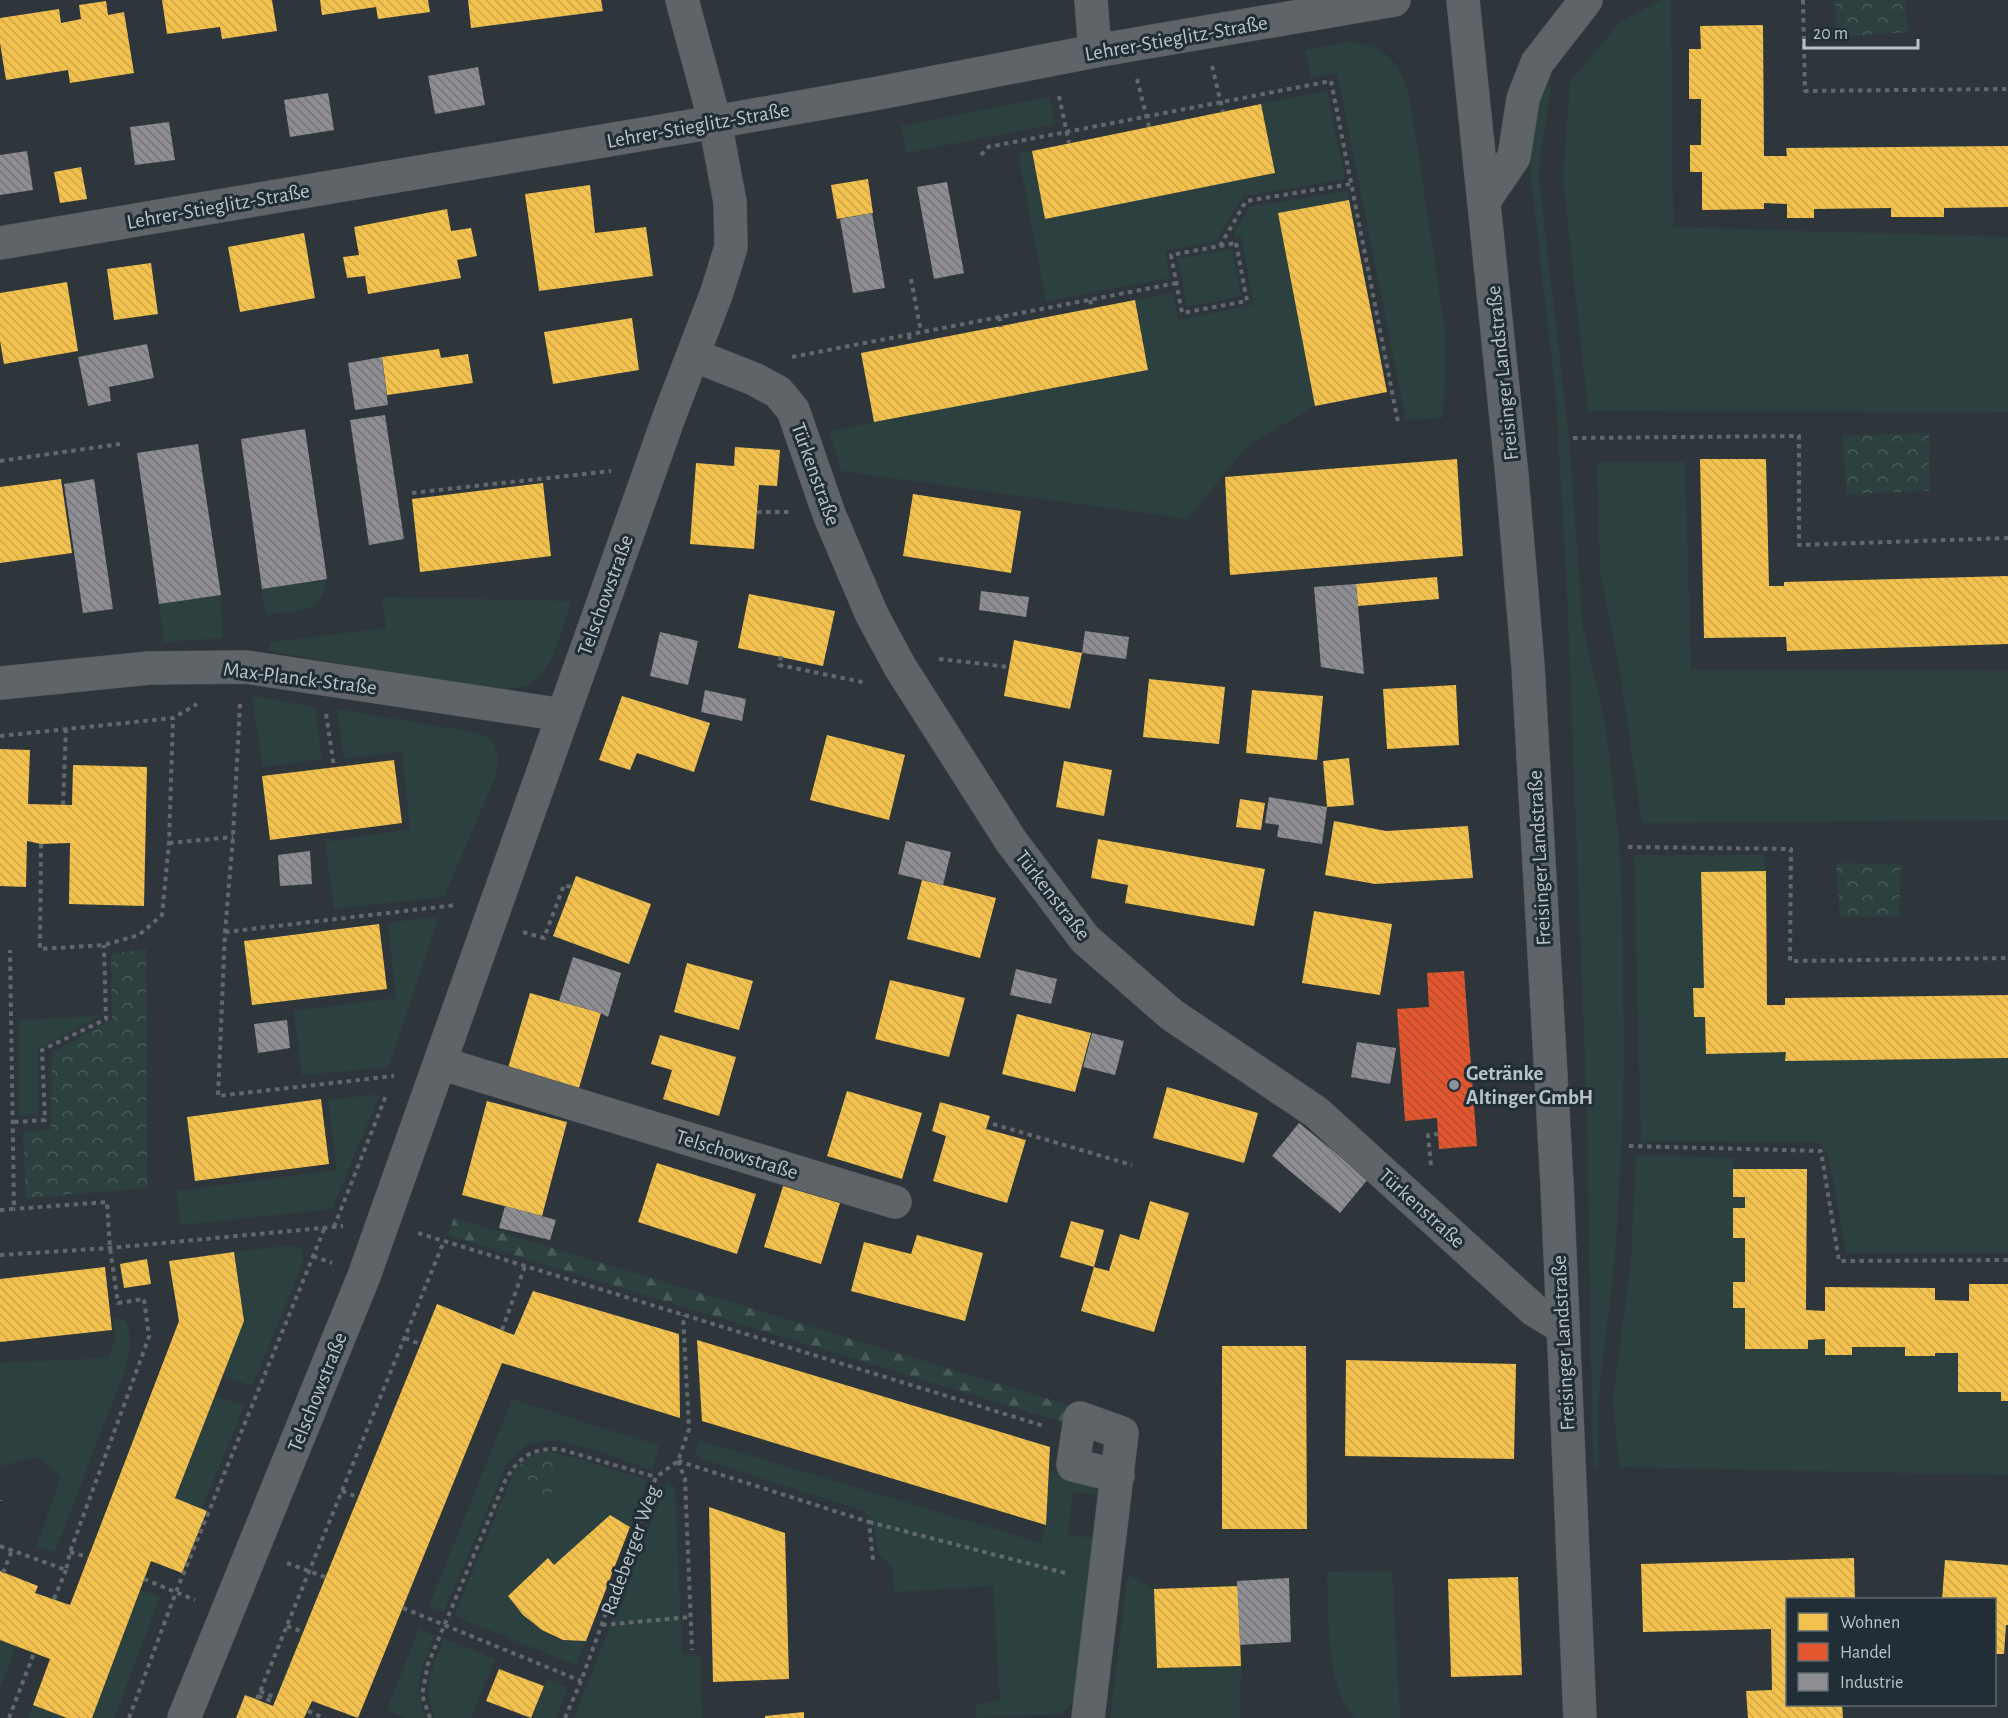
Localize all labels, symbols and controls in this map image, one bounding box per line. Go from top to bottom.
street label: Lehrer-Stieglitz-Straße [1083,12,1269,65]
scale bar [1804,12,1918,50]
text: 20 m [1813,25,1848,43]
street label: Lehrer-Stieglitz-Straße [605,99,791,152]
street label: Lehrer-Stieglitz-Straße [125,180,311,233]
street label: Freisinger Landstraße [1483,284,1522,461]
street label: Türkenstraße [787,420,844,528]
street label: Telschowstraße [574,532,637,658]
street label: Max-Planck-Straße [222,659,378,698]
street label: Freisinger Landstraße [1524,770,1555,946]
street label: Türkenstraße [1011,846,1094,944]
place label: Getränke Altinger GmbH [1466,1063,1593,1108]
marker: Getränke Altinger GmbH [1447,1078,1461,1092]
street label: Telschowstraße [673,1126,801,1183]
street label: Türkenstraße [1375,1164,1469,1252]
street label: Freisinger Landstraße [1548,1255,1579,1431]
street label: Telschowstraße [284,1329,351,1455]
street label: Radeberger Weg [597,1482,664,1618]
legend [1786,1598,1996,1706]
text: Wohnen [1840,1614,1900,1632]
text: Handel [1840,1644,1891,1662]
text: Industrie [1840,1674,1903,1692]

